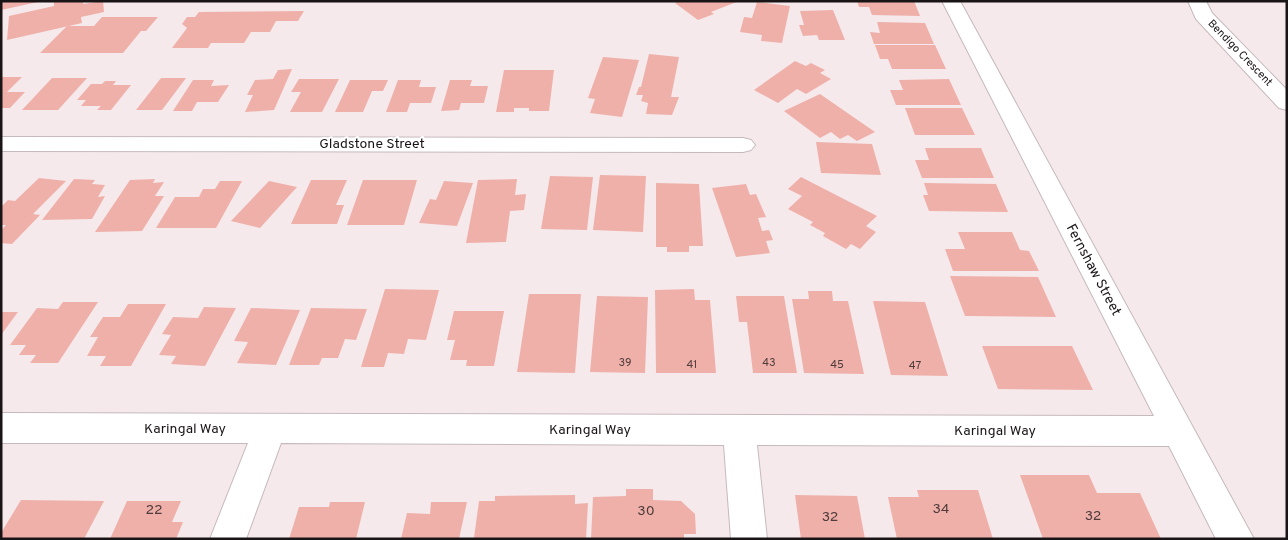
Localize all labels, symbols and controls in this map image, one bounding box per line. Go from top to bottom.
street label: Bendigo Crescent [1205,17,1275,89]
street label: Gladstone Street [319,136,425,153]
street label: Fernshaw Street [1062,221,1124,319]
house number: 39 [619,356,631,370]
house number: 43 [762,356,776,370]
house number: 41 [687,358,697,372]
house number: 45 [830,358,844,372]
house number: 47 [909,359,921,373]
street label: Karingal Way [144,421,226,438]
street label: Karingal Way [549,422,631,439]
street label: Karingal Way [954,423,1036,440]
house number: 34 [932,501,950,518]
house number: 22 [145,502,163,519]
house number: 30 [637,503,655,520]
house number: 32 [1085,508,1101,525]
house number: 32 [822,509,838,526]

